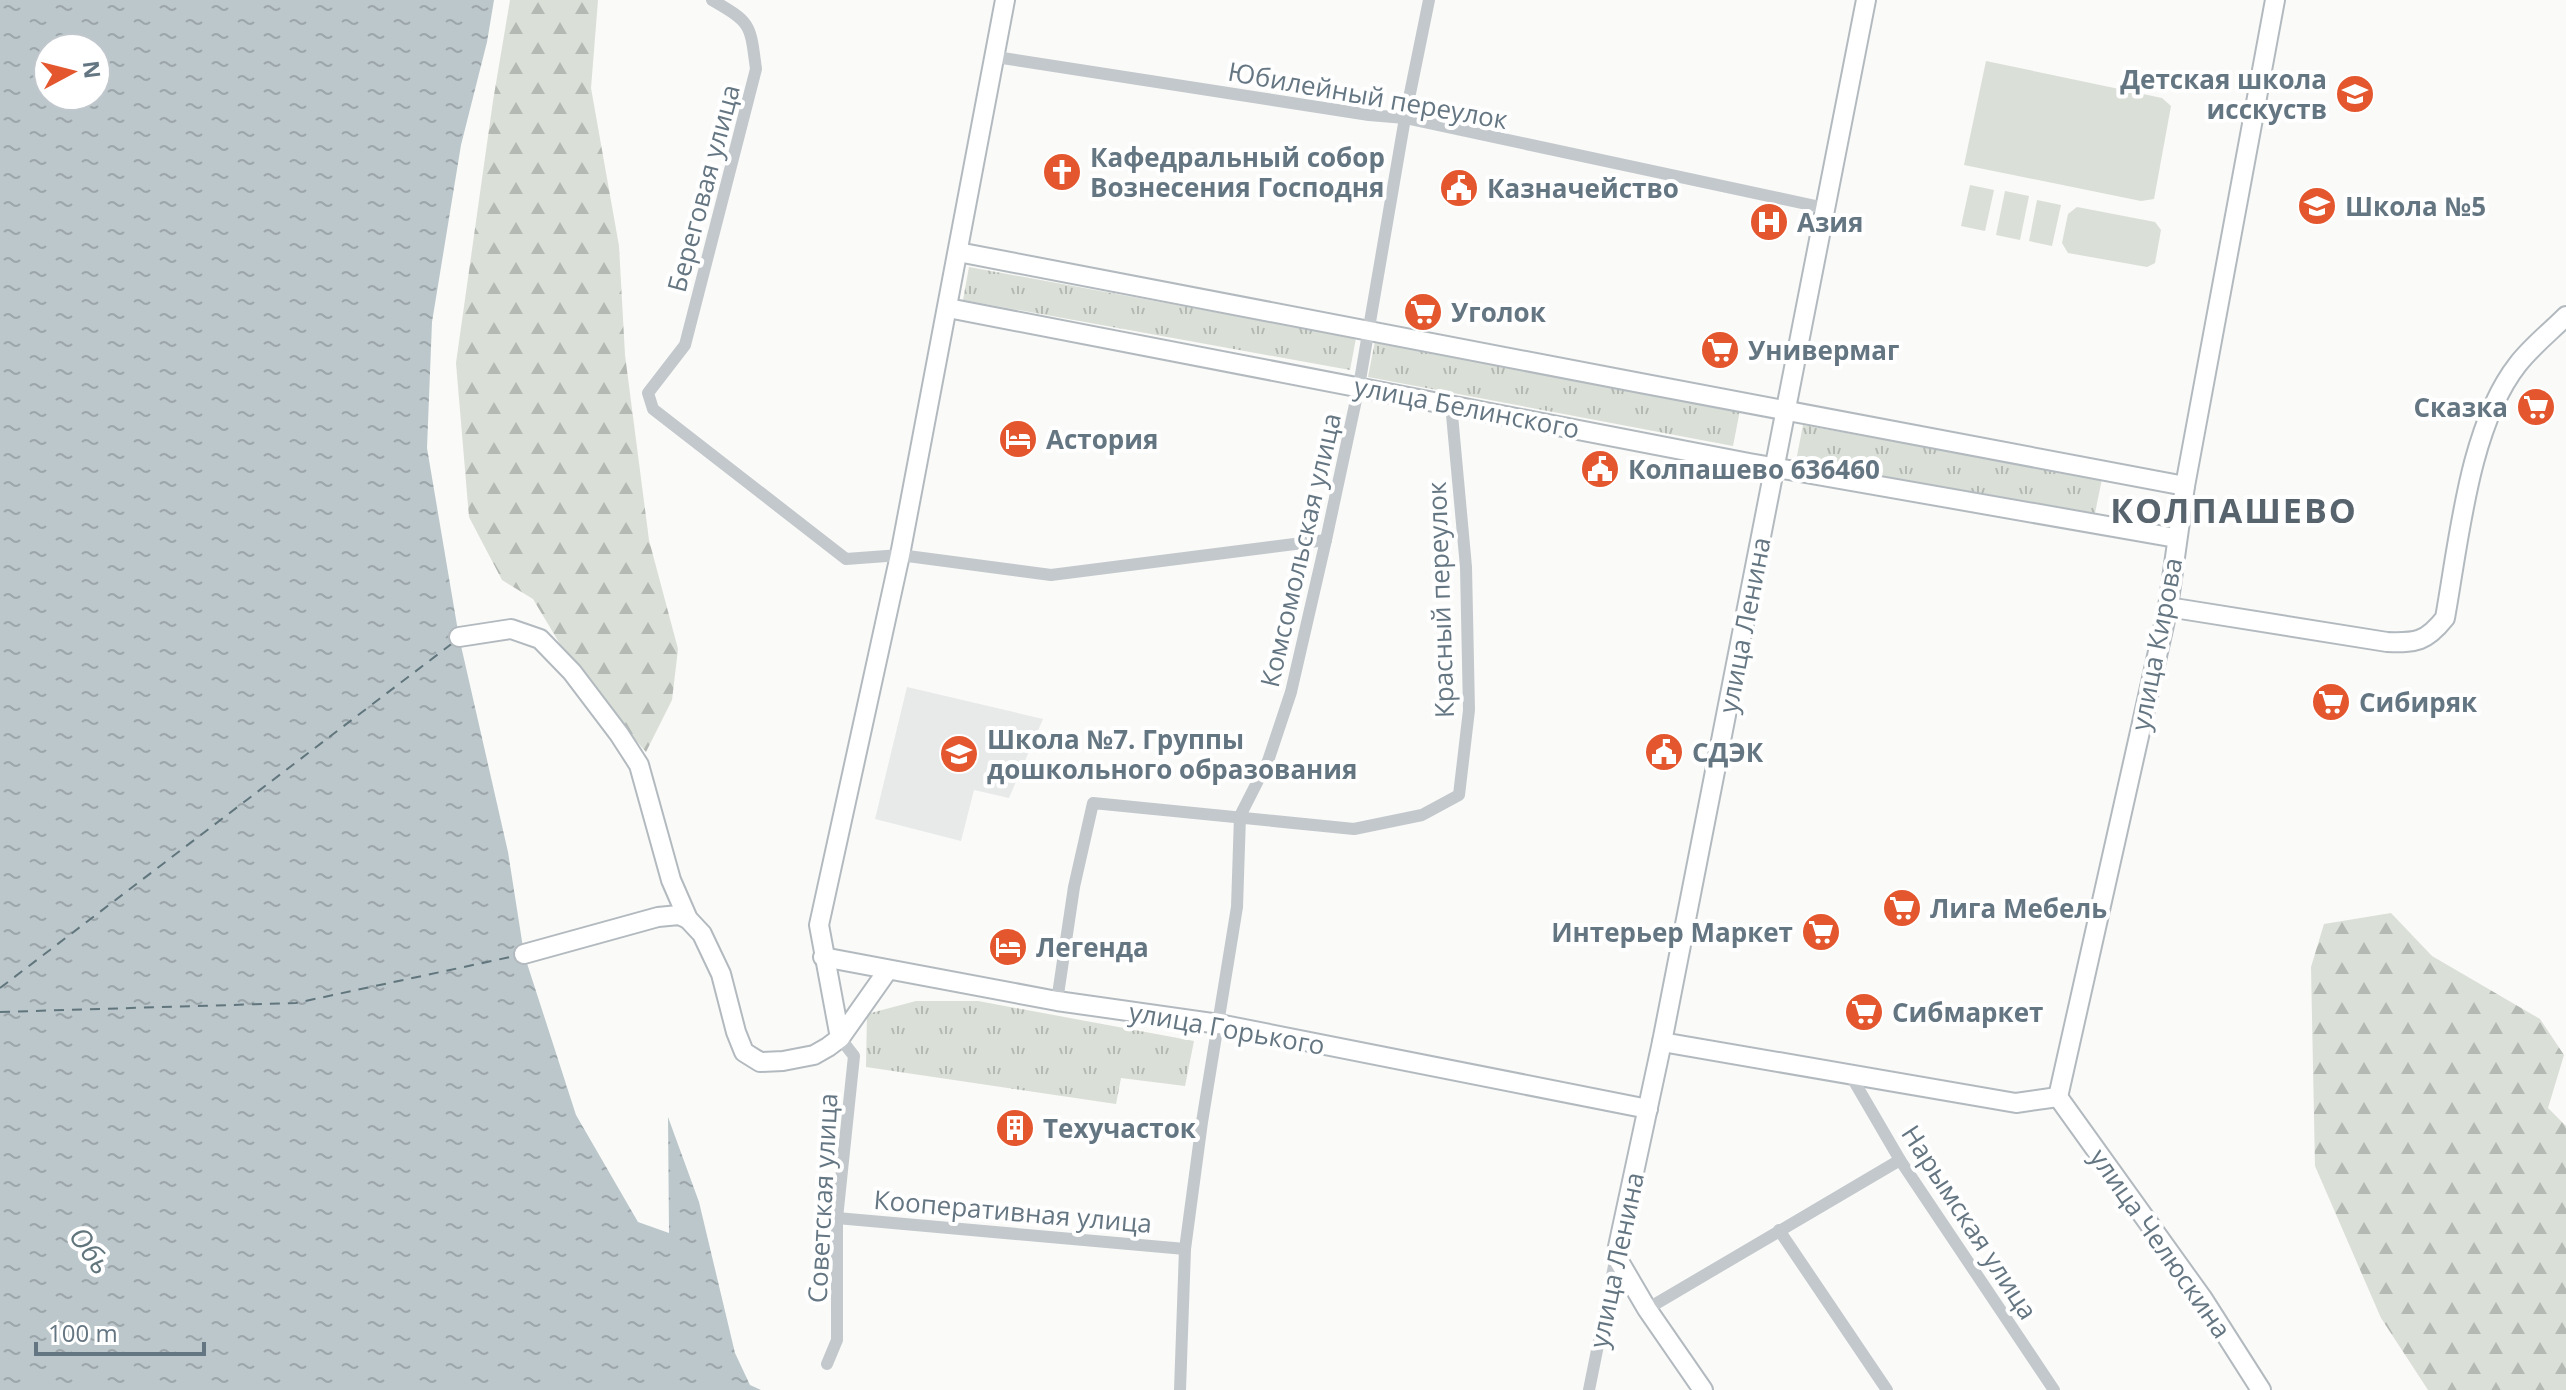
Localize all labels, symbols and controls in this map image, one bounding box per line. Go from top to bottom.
north arrow [32,32,112,112]
street label: Юбилейный переулок [1225,53,1511,137]
text: N [77,59,109,80]
place label: Детская школа исскуств [2120,61,2327,127]
school or university icon: Детская школа исскуств [2334,73,2376,115]
street label: Береговая улица [658,80,748,296]
place label: Кафедральный собор Вознесения Господня [1090,139,1385,205]
church icon: Кафедральный собор Вознесения Господня [1041,151,1083,193]
public building icon: Казначейство [1438,167,1480,209]
place label: Казначейство [1487,170,1679,206]
school or university icon: Школа №5 [2296,185,2338,227]
place label: Школа №5 [2345,188,2486,224]
hospital icon: Азия [1748,201,1790,243]
place label: Азия [1797,204,1864,240]
supermarket icon: Уголок [1402,291,1444,333]
place label: Уголок [1451,294,1547,330]
supermarket icon: Универмаг [1699,329,1741,371]
place label: Универмаг [1748,332,1899,368]
street label: улица Белинского [1351,368,1583,446]
supermarket icon: Сказка [2515,386,2557,428]
place label: Сказка [2413,389,2508,425]
street label: Комсомольская улица [1251,409,1349,691]
hotel icon: Астория [997,418,1039,460]
place label: Астория [1046,421,1158,457]
public building icon: Колпашево 636460 [1579,448,1621,490]
place label: Колпашево 636460 [1628,451,1880,487]
street label: Красный переулок [1418,481,1462,719]
district label: КОЛПАШЕВО [2110,487,2358,533]
street label: улица Ленина [1709,534,1779,716]
street label: улица Кирова [2122,555,2190,733]
supermarket icon: Сибиряк [2310,681,2352,723]
place label: Сибиряк [2359,684,2478,720]
place label: Школа №7. Группы дошкольного образования [987,721,1357,787]
public building icon: СДЭК [1643,731,1685,773]
school or university icon: Школа №7. Группы дошкольного образования [938,733,980,775]
place label: СДЭК [1692,734,1764,770]
supermarket icon: Лига Мебель [1881,887,1923,929]
place label: Лига Мебель [1930,890,2107,926]
supermarket icon: Интерьер Маркет [1800,911,1842,953]
place label: Интерьер Маркет [1551,914,1793,950]
hotel icon: Легенда [987,926,1029,968]
place label: Легенда [1036,929,1149,965]
supermarket icon: Сибмаркет [1843,991,1885,1033]
street label: улица Горького [1126,993,1328,1063]
place label: Сибмаркет [1892,994,2043,1030]
street label: Советская улица [799,1092,845,1304]
building icon: Техучасток [994,1107,1036,1149]
place label: Техучасток [1043,1110,1197,1146]
street label: Нарымская улица [1894,1118,2046,1326]
street label: улица Челюскина [2082,1141,2240,1345]
street label: улица Ленина [1580,1169,1652,1351]
street label: Кооперативная улица [872,1181,1154,1241]
water label: Обь [61,1219,121,1281]
scale bar [36,1306,204,1356]
text: 100 m [48,1316,118,1349]

